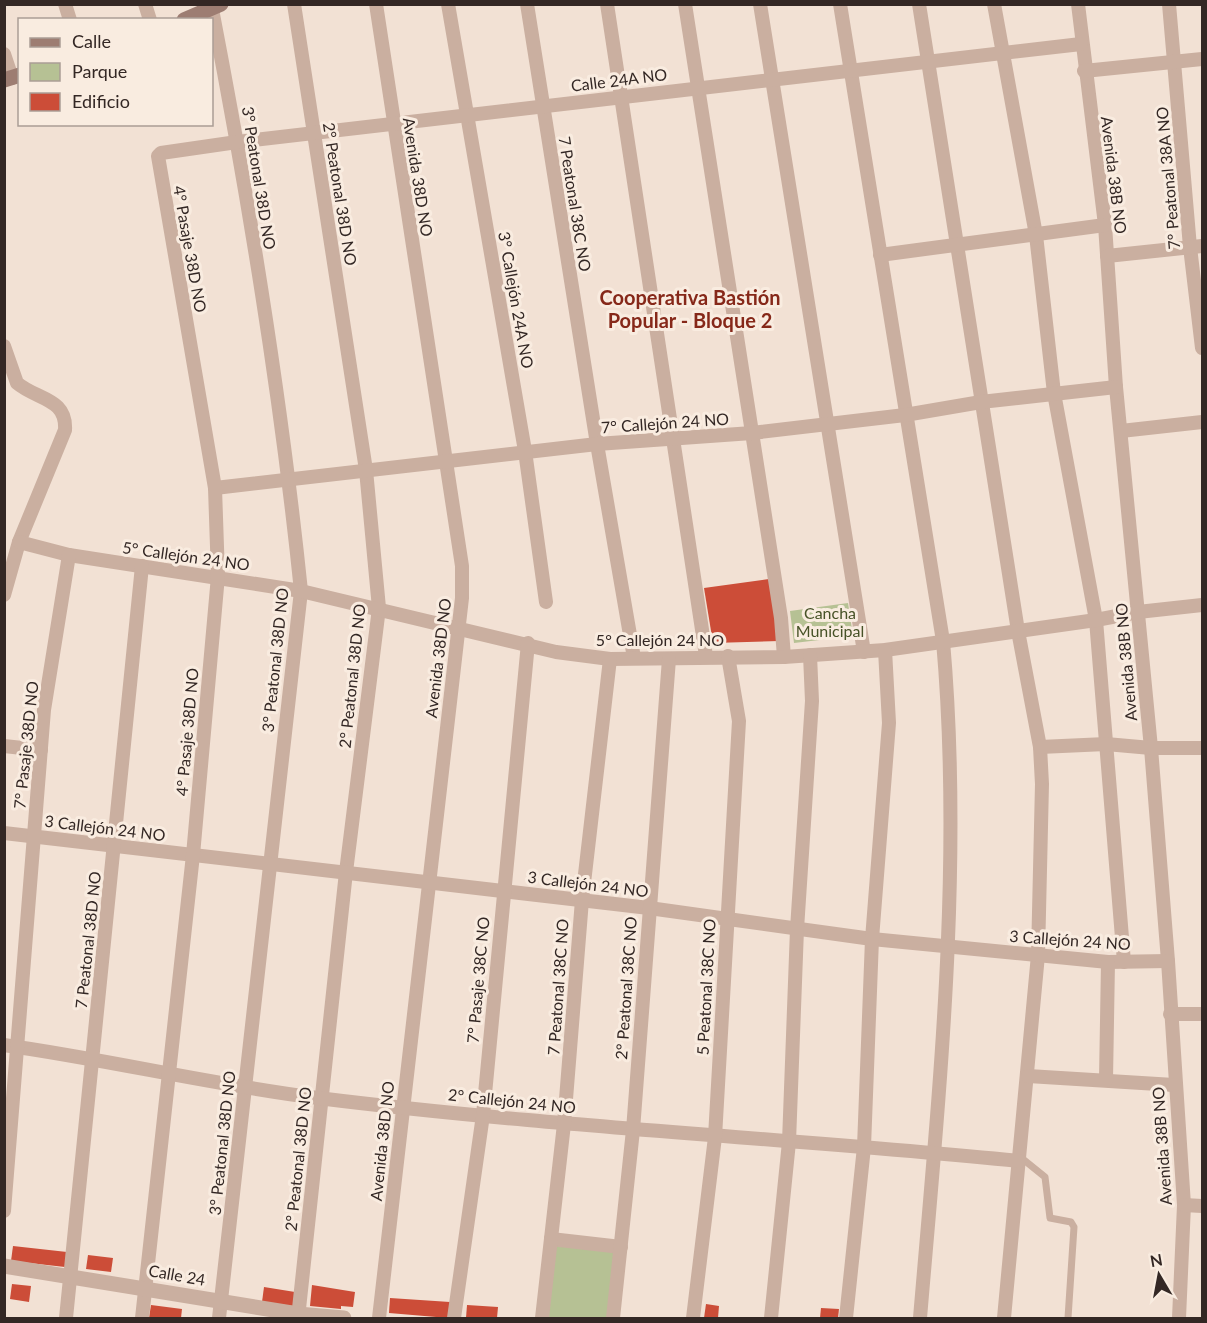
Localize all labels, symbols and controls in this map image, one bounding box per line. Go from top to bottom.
legend [18,18,213,126]
text: Calle [72,30,111,52]
text: Parque [72,60,127,82]
street label: Calle 24A NO [570,64,668,95]
text: Edificio [72,90,130,112]
street label: 3° Peatonal 38D NO [239,105,280,251]
street label: 7° Peatonal 38A NO [1152,106,1183,250]
street label: Avenida 38B NO [1098,115,1131,235]
street label: Avenida 38D NO [400,116,437,238]
street label: 2° Peatonal 38D NO [320,121,361,267]
street label: 7 Peatonal 38C NO [555,135,596,273]
street label: 4° Pasaje 38D NO [170,184,211,314]
street label: 3° Callejón 24A NO [495,230,538,370]
district label: Cooperativa Bastión Popular - Bloque 2 [599,285,781,332]
street label: 7° Callejón 24 NO [600,409,730,436]
street label: 5° Callejón 24 NO [121,537,251,574]
street label: 3° Peatonal 38D NO [257,587,292,733]
street label: Avenida 38D NO [421,597,454,719]
street label: Avenida 38B NO [1111,602,1140,722]
street label: 2° Peatonal 38D NO [334,603,369,749]
park label: Cancha Municipal [796,603,864,640]
street label: 5° Callejón 24 NO [596,630,724,649]
street label: 4° Pasaje 38D NO [171,667,202,797]
street label: 7° Pasaje 38D NO [9,680,42,810]
street label: 3 Callejón 24 NO [44,811,167,844]
street label: 3 Callejón 24 NO [527,867,650,900]
street label: 7 Peatonal 38D NO [71,870,104,1010]
street label: 7° Pasaje 38C NO [463,916,493,1044]
street label: 2° Peatonal 38C NO [611,916,640,1060]
street label: 7 Peatonal 38C NO [543,918,572,1056]
street label: 5 Peatonal 38C NO [692,918,719,1056]
street label: 3 Callejón 24 NO [1009,926,1132,953]
street label: 3° Peatonal 38D NO [204,1070,239,1216]
street label: Avenida 38D NO [366,1080,397,1202]
street label: 2° Callejón 24 NO [447,1084,577,1117]
street label: 2° Peatonal 38D NO [280,1086,315,1232]
street label: Avenida 38B NO [1148,1086,1175,1206]
north arrow [1129,1245,1189,1305]
text: N [1149,1249,1164,1270]
street label: Calle 24 [147,1260,207,1289]

